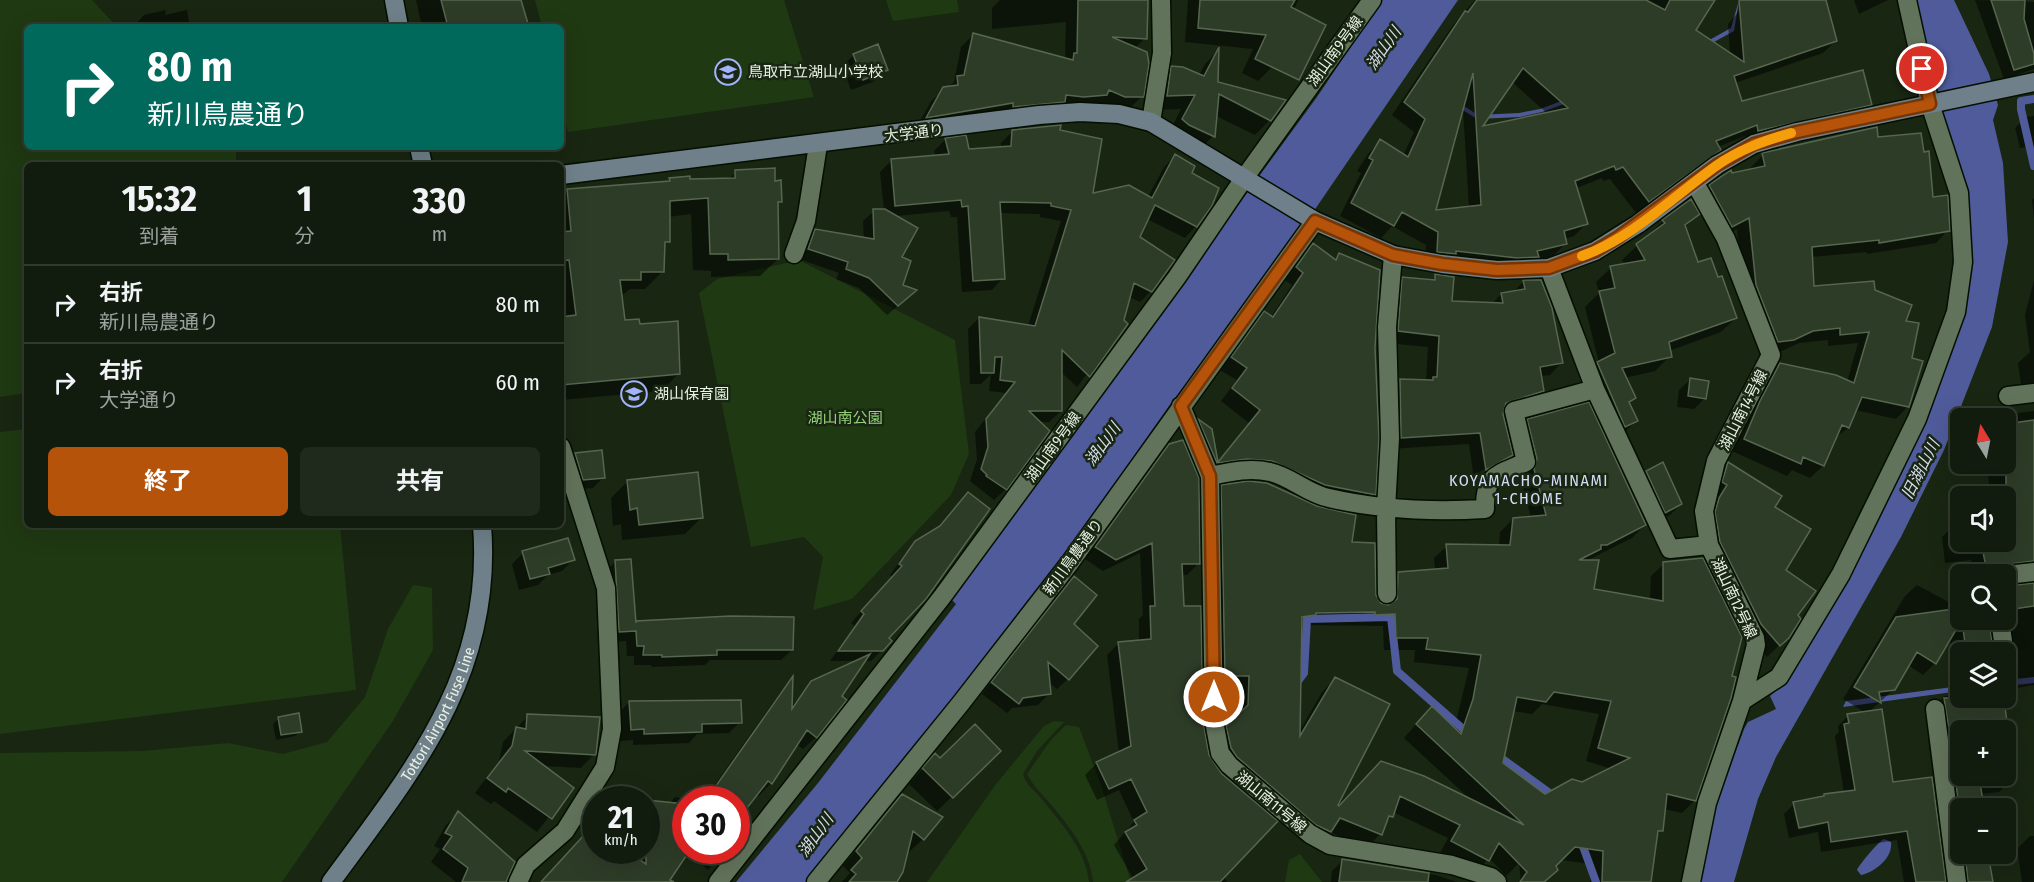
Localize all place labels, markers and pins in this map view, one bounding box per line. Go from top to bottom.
pin [1896,43,1947,94]
school or university icon: 鳥取市立湖山小学校 [713,57,743,87]
place label: 鳥取市立湖山小学校 [748,63,883,81]
school or university icon: 湖山保育園 [619,379,649,409]
place label: 湖山保育園 [654,385,729,403]

